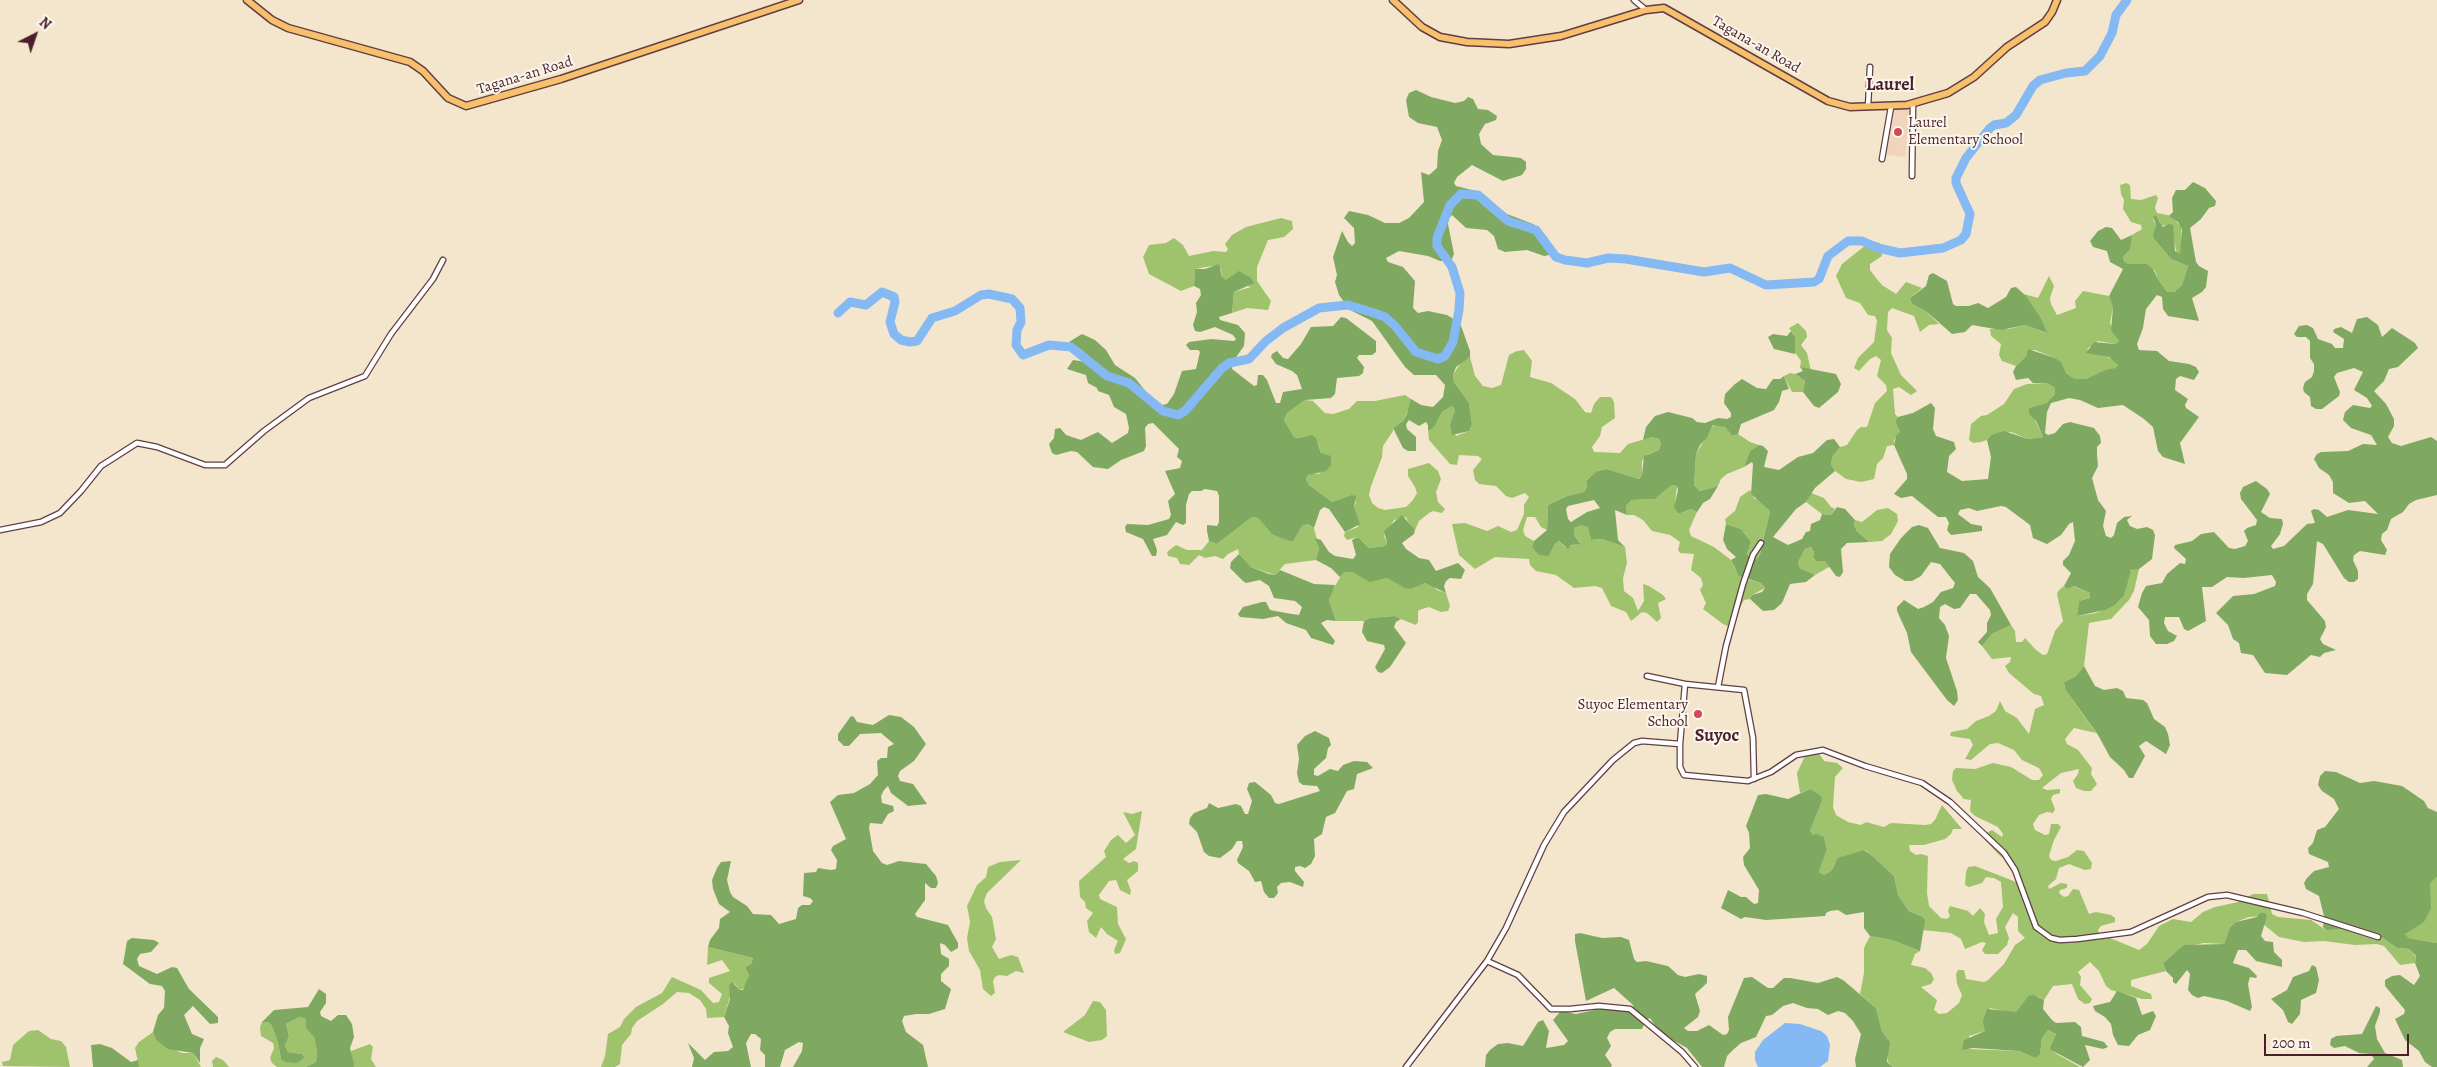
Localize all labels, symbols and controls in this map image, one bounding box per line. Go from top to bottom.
north arrow [10,10,60,60]
street label: Tagana-an Road [1709,12,1803,78]
text: N [35,13,55,34]
street label: Tagana-an Road [475,53,575,99]
district label: Laurel [1866,75,1914,97]
place label: Laurel Elementary School [1908,114,2023,149]
marker: Laurel Elementary School [1892,126,1904,138]
place label: Suyoc Elementary School [1577,696,1688,731]
marker: Suyoc Elementary School [1692,708,1704,720]
district label: Suyoc [1695,726,1739,748]
scale bar [2267,1024,2412,1056]
text: 200 m [2272,1033,2311,1053]

